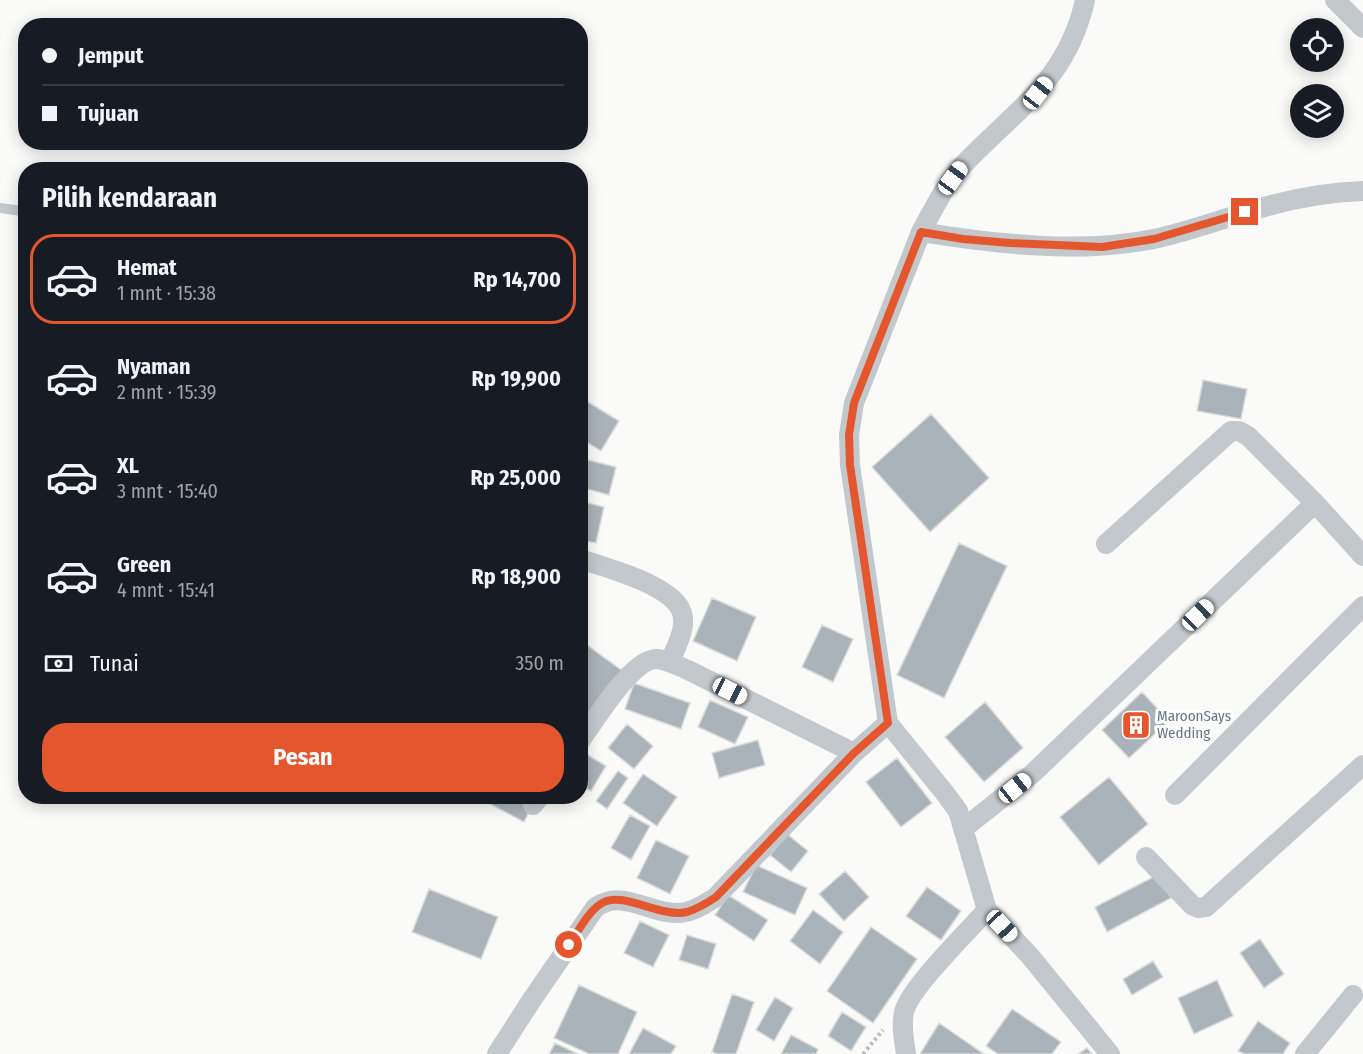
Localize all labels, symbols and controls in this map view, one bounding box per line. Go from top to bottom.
map controls [1290,18,1344,138]
button: locate [1290,18,1344,72]
text: Jemput [78,42,143,69]
car [1020,73,1056,113]
button: layers [1290,84,1344,138]
text: Tujuan [78,100,139,127]
car [935,158,971,198]
text: Pilih kendaraan [42,182,217,214]
route end [1231,198,1258,225]
icon: car [45,252,99,306]
text: Hemat [117,254,177,281]
text: Rp 14,700 [473,266,561,293]
text: 1 mnt · 15:38 [117,281,216,305]
icon: car [45,351,99,405]
text: Nyaman [117,353,190,380]
text: Rp 19,900 [472,365,561,392]
text: 2 mnt · 15:39 [117,380,217,404]
icon: car [45,450,99,504]
text: XL [117,452,139,479]
text: Rp 25,000 [470,464,561,491]
text: 3 mnt · 15:40 [117,479,218,503]
icon: car [45,549,99,603]
text: Green [117,551,171,578]
text: Rp 18,900 [471,563,561,590]
text: 4 mnt · 15:41 [117,578,215,602]
car [1179,596,1217,634]
icon: cash [42,647,75,680]
text: Tunai [90,650,139,677]
text: 350 m [515,651,564,675]
car [710,675,750,707]
place label: MaroonSays Wedding [1157,707,1231,742]
building icon: MaroonSays Wedding [1120,709,1152,741]
button: Pesan [42,723,564,792]
car [995,770,1035,806]
car [983,907,1021,945]
route start [555,931,582,958]

